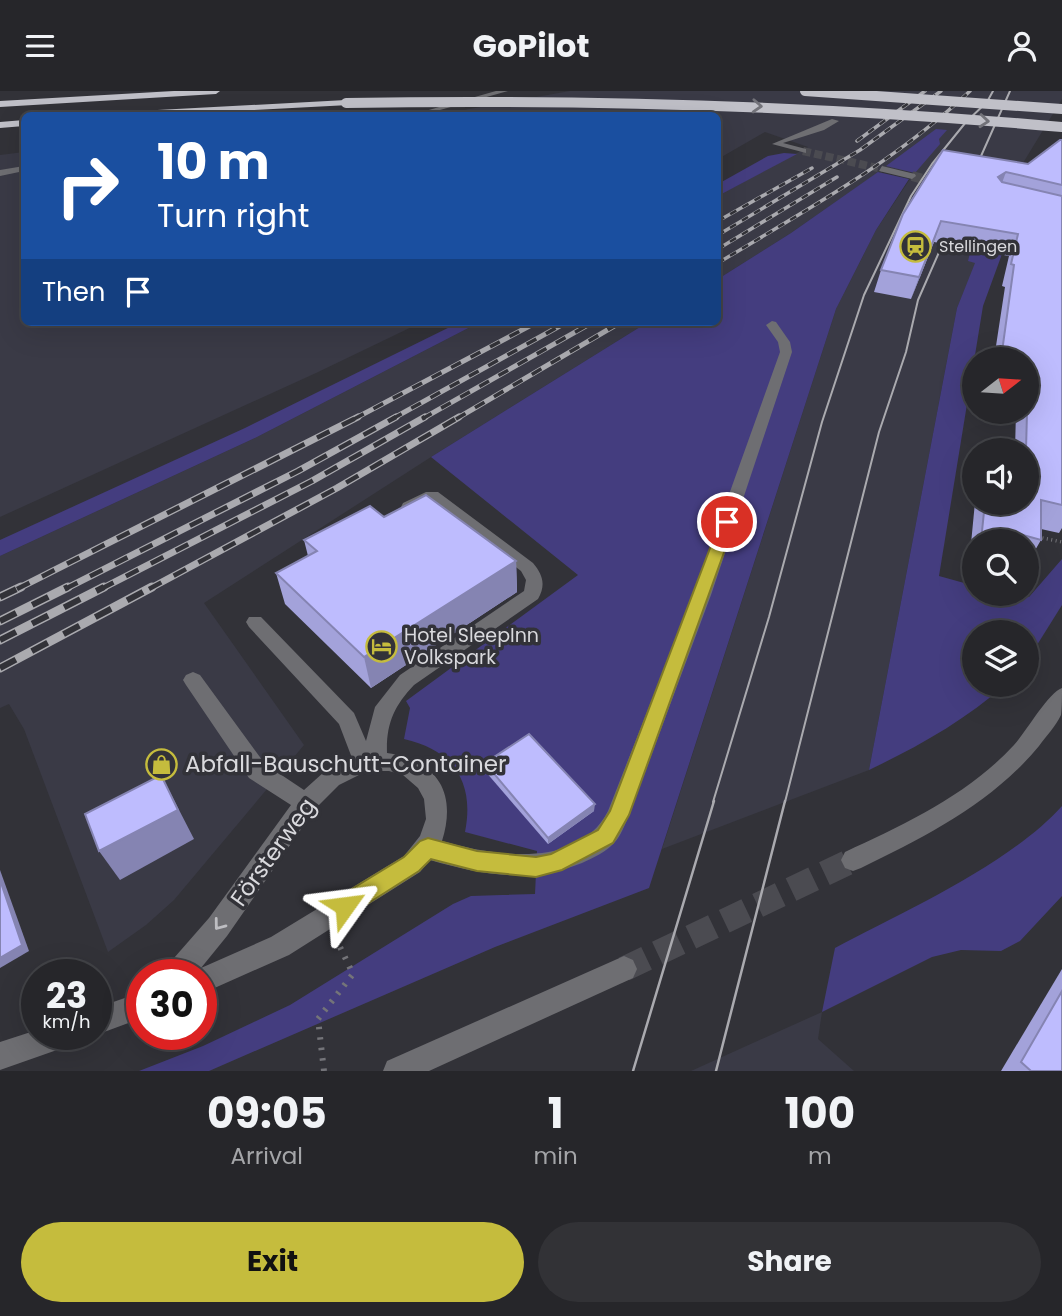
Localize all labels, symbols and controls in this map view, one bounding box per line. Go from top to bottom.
text: GoPilot [473,23,590,68]
icon: menu [21,27,59,65]
icon: person [1003,27,1041,65]
one-way arrow [752,98,763,113]
one-way arrow [979,113,990,128]
text: 10 m [157,128,270,196]
icon: right [42,140,133,231]
text: Turn right [157,193,309,238]
station icon: Stellingen [899,229,933,263]
place label: Stellingen [939,235,1017,258]
icon: arrive [119,273,157,311]
text: Then [42,274,105,310]
north arrow [962,347,1040,423]
map controls [962,347,1039,697]
button: sound [962,438,1039,515]
pin [697,492,757,552]
icon: arrive [708,503,746,541]
button: search [962,529,1039,606]
button: layers [962,620,1039,697]
place label: Hotel SleepInn Volkspark [404,622,539,671]
hotel icon: Hotel SleepInn Volkspark [364,629,398,663]
shop icon: Abfall-Bauschutt-Container [145,747,179,781]
place label: Abfall-Bauschutt-Container [185,748,507,780]
street label: Försterweg [223,791,323,913]
position arrow [308,869,382,943]
one-way arrow [214,917,227,930]
speed limit sign: 30 [126,959,217,1050]
text: 23 [46,971,87,1020]
text: km/h [43,1009,90,1034]
text: 09:05 [207,1084,327,1143]
text: 1 [548,1084,564,1143]
text: 100 [785,1084,855,1143]
text: Arrival [231,1140,303,1172]
text: min [534,1140,578,1172]
text: m [808,1140,832,1172]
button: Exit [21,1222,524,1302]
button: Share [538,1222,1041,1302]

